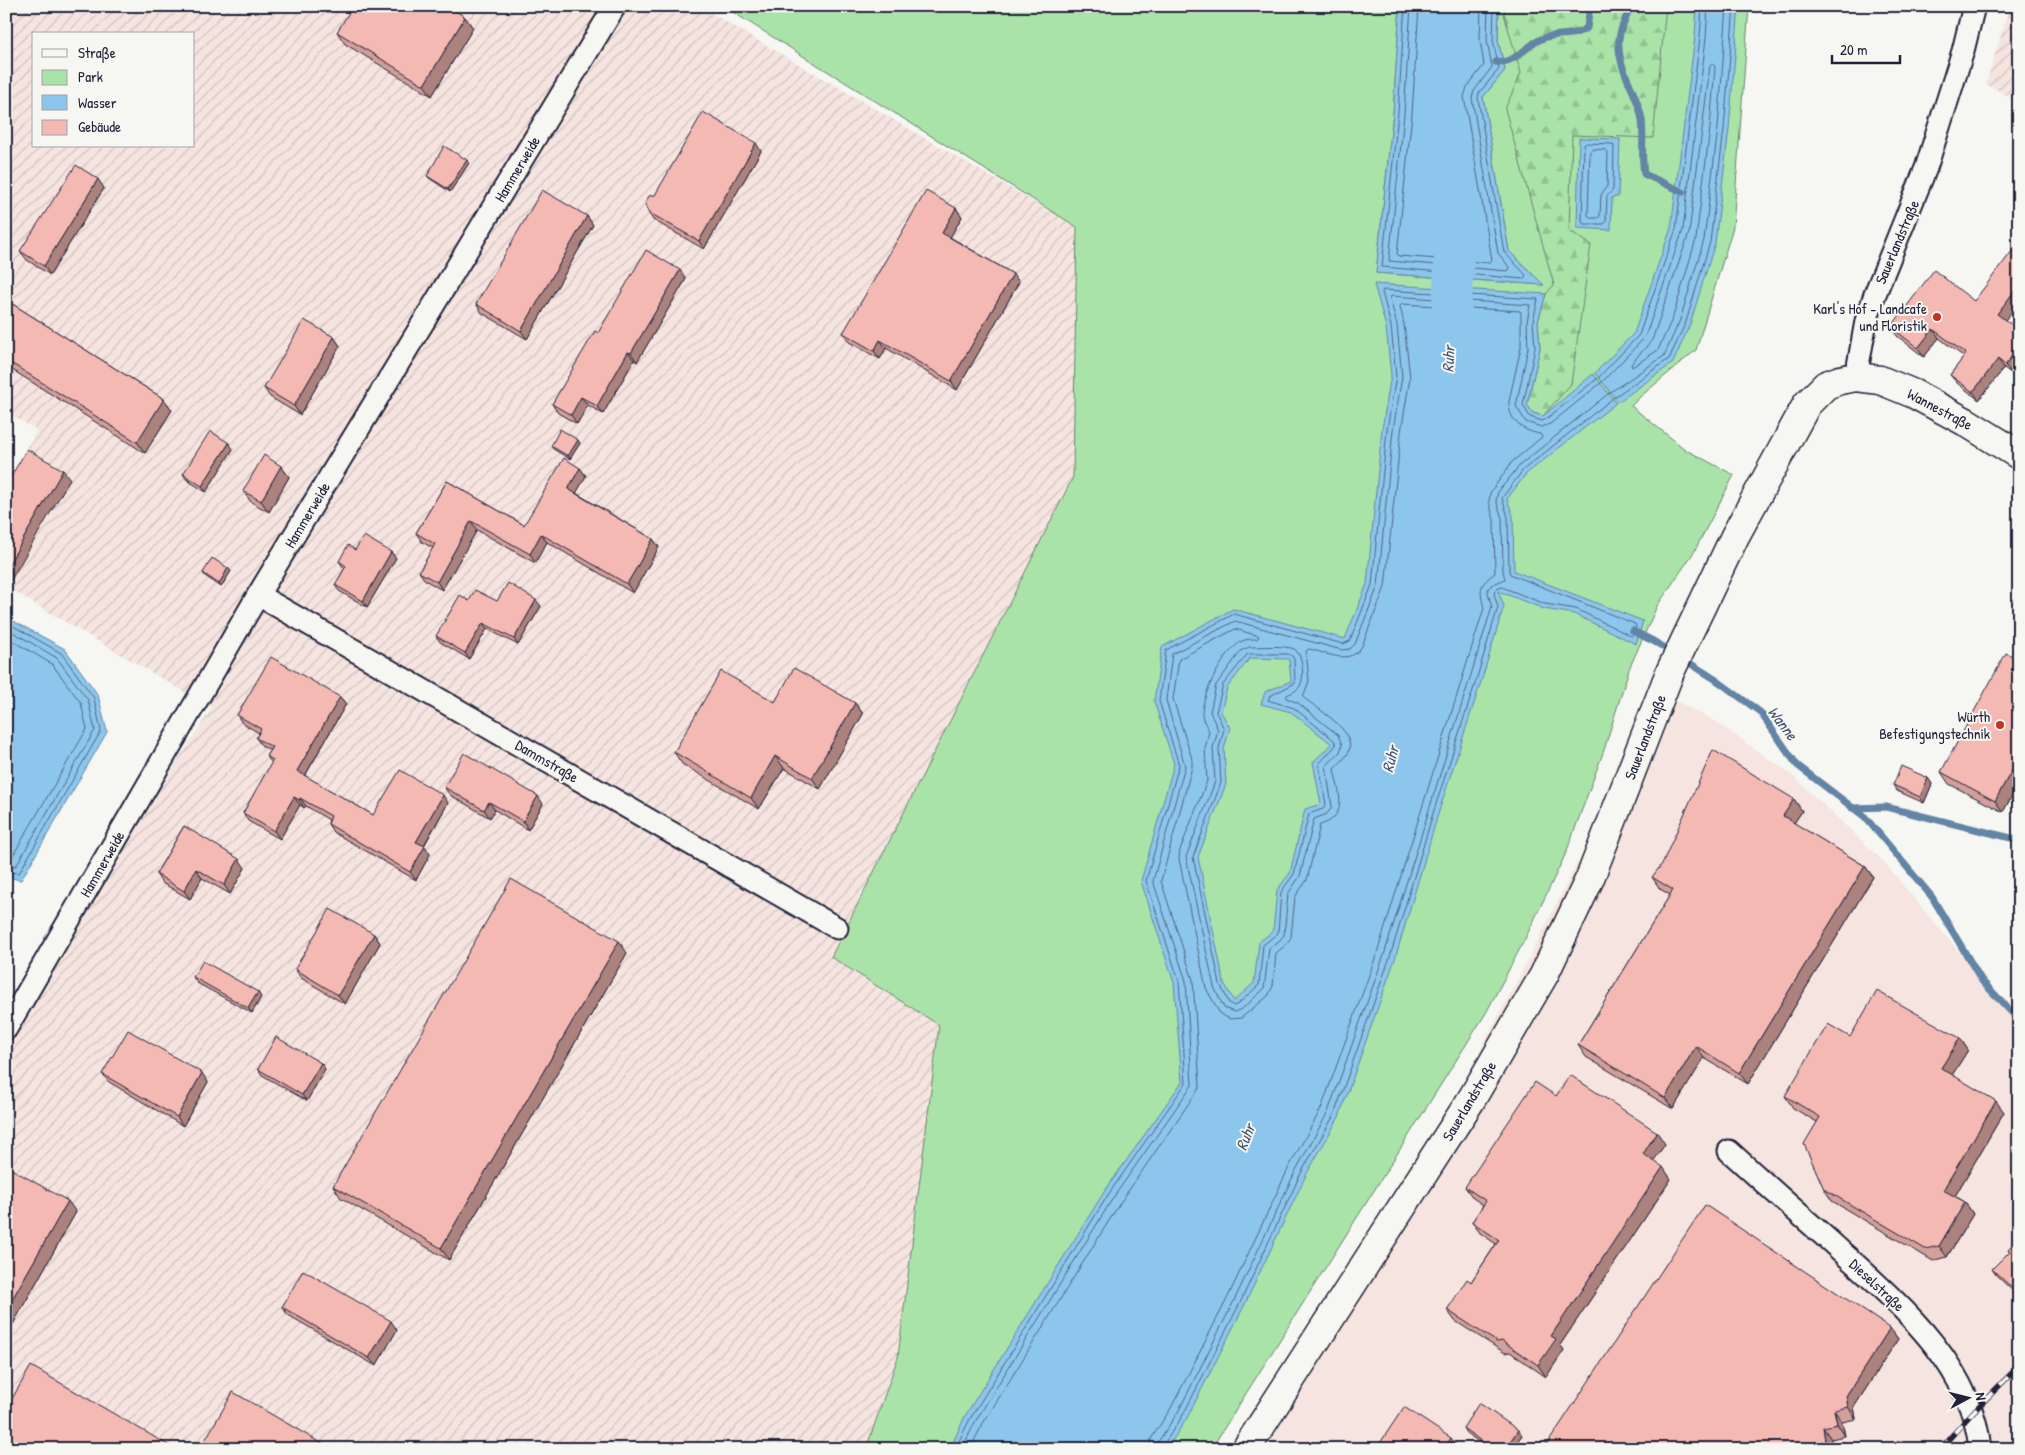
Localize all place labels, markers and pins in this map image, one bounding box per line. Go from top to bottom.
place label: Karl's Hof - Landcafe und Floristik [1813,298,1927,336]
marker: Karl's Hof - Landcafe und Floristik [1931,311,1943,323]
place label: Würth Befestigungstechnik [1879,706,1990,744]
marker: Würth Befestigungstechnik [1994,719,2006,731]

